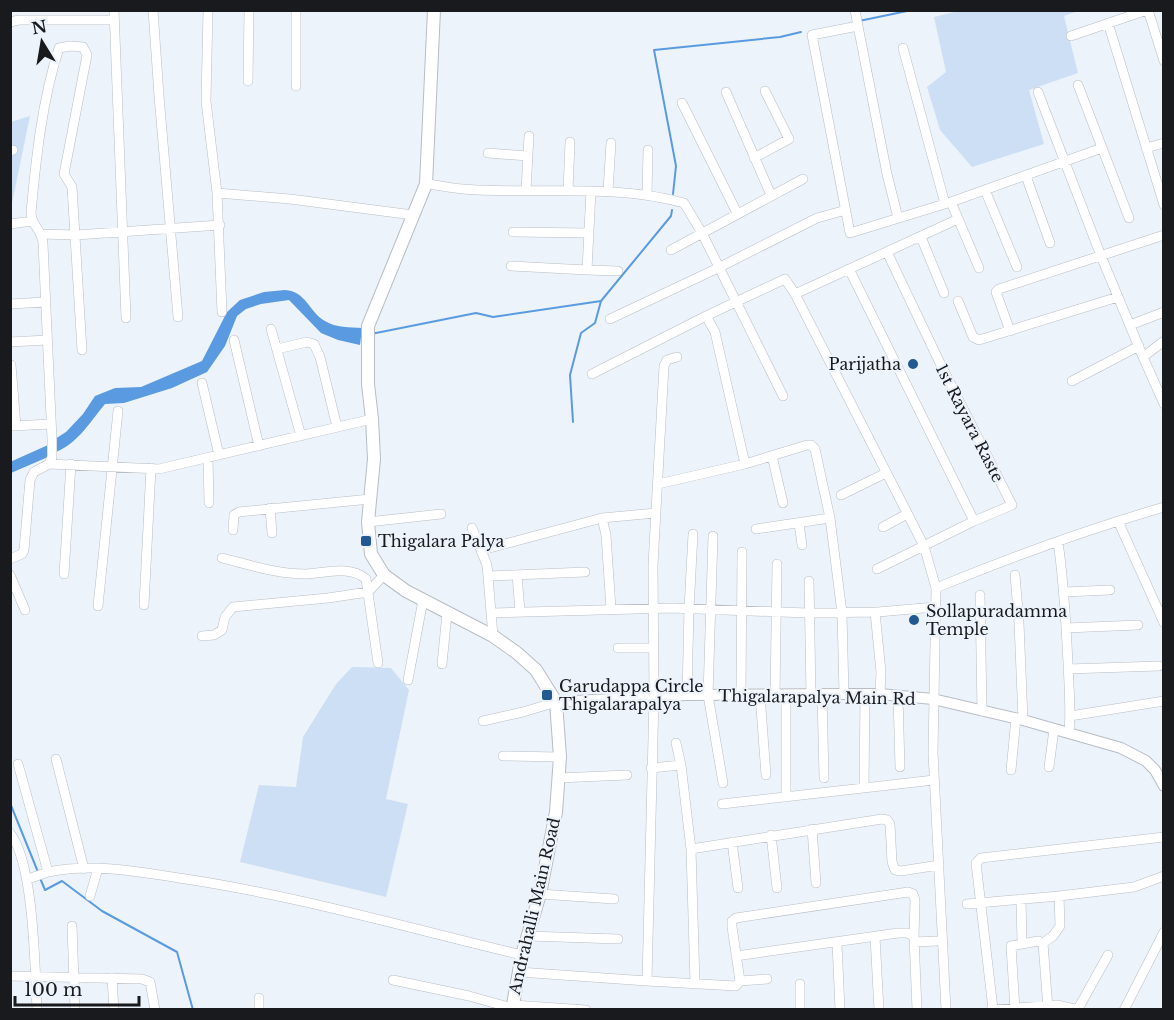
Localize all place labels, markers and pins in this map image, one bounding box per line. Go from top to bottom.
place label: Parijatha [829,354,901,374]
marker: Parijatha [906,357,920,371]
place label: Thigalara Palya [378,531,505,551]
marker: Thigalara Palya [359,534,373,548]
place label: Sollapuradamma Temple [926,601,1067,639]
marker: Sollapuradamma Temple [907,613,921,627]
place label: Garudappa Circle Thigalarapalya [559,676,704,714]
marker: Garudappa Circle Thigalarapalya [540,688,554,702]

